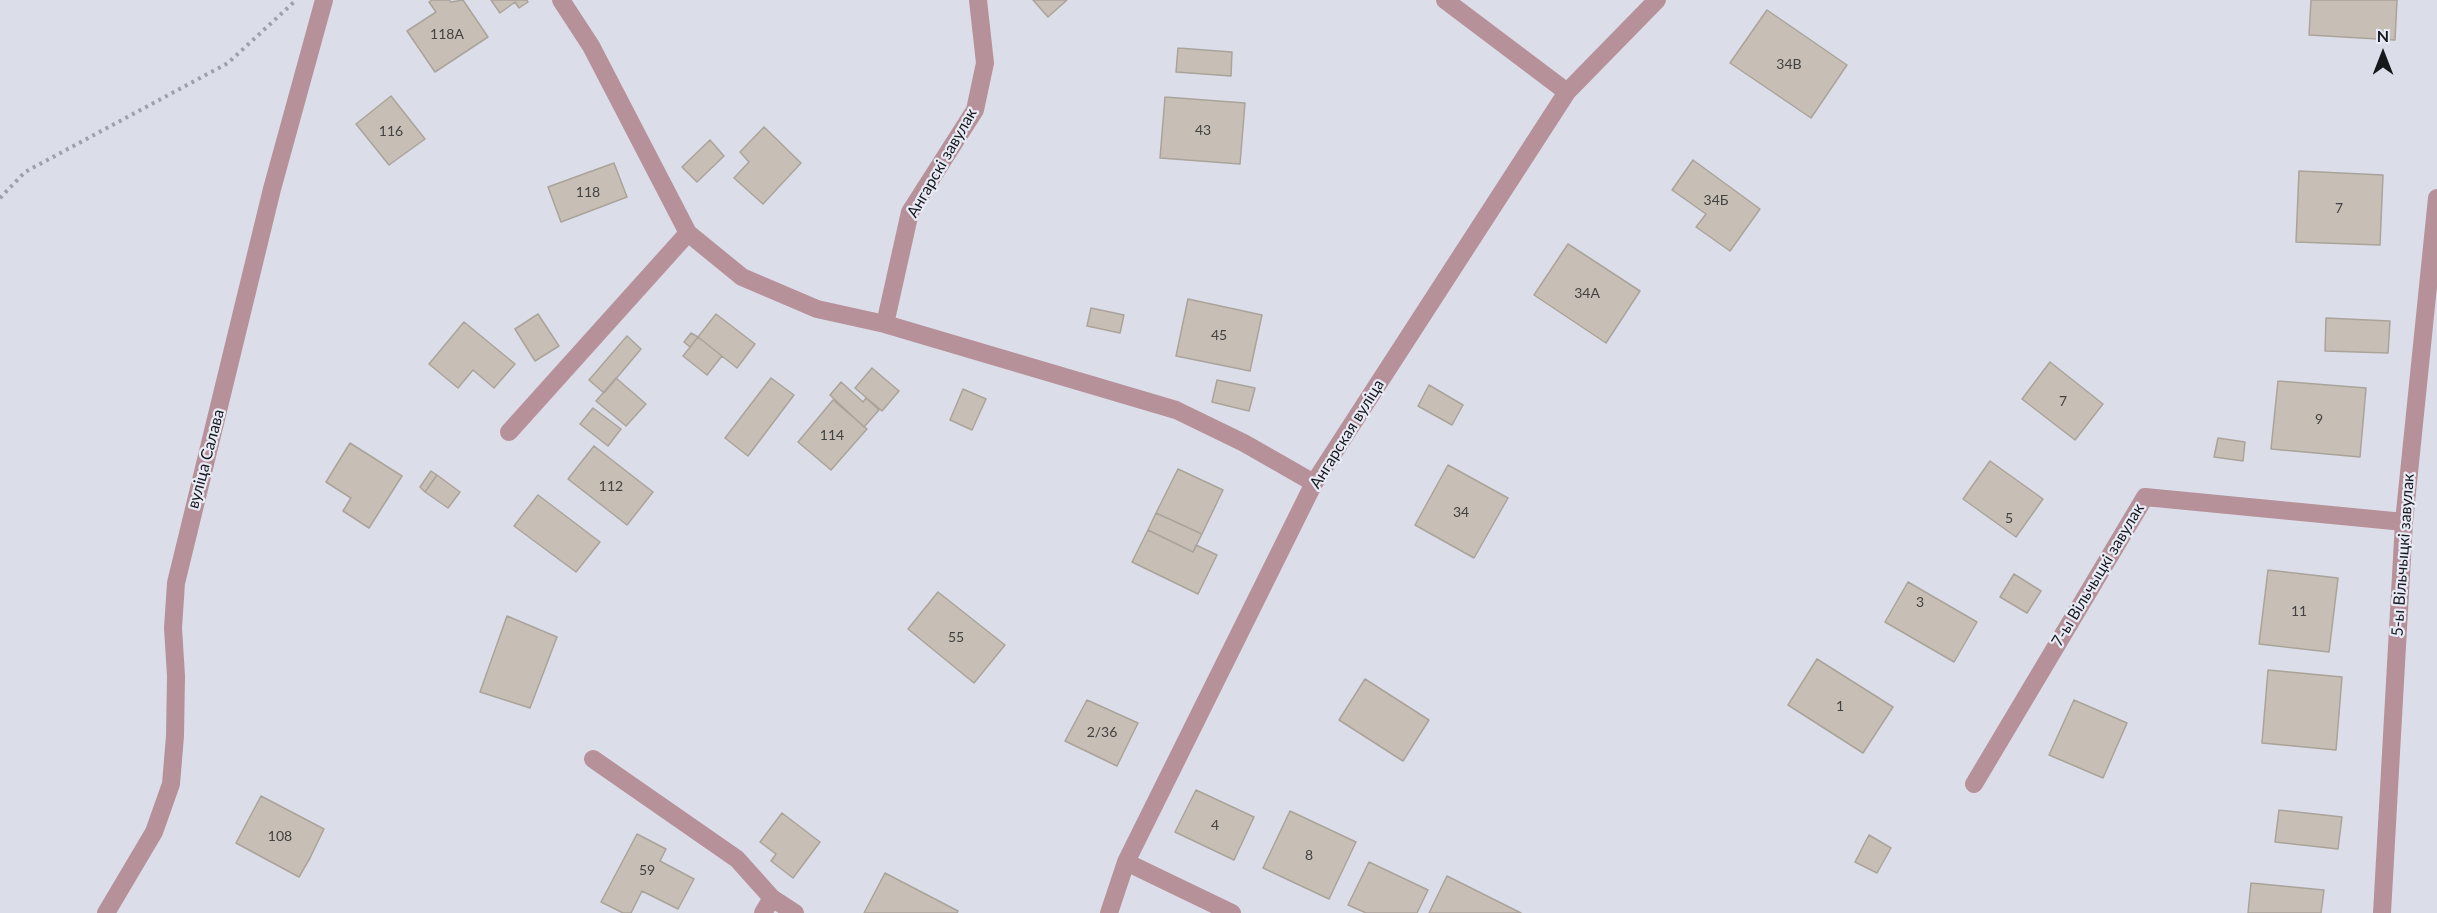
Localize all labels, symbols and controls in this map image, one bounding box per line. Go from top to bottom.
north arrow [2353,24,2413,84]
house number: 118А [430,26,464,42]
text: N [2377,26,2389,45]
house number: 34В [1776,56,1802,72]
street label: Ангарскі завулак [903,105,981,221]
house number: 43 [1195,122,1211,138]
house number: 116 [379,123,403,139]
house number: 118 [576,184,600,200]
house number: 34Б [1704,192,1728,208]
house number: 7 [2335,200,2343,216]
house number: 34А [1574,285,1600,301]
house number: 45 [1211,327,1227,343]
street label: Ангарская вуліца [1306,376,1388,492]
house number: 7 [2059,393,2067,409]
street label: вуліца Салава [184,407,228,511]
house number: 9 [2315,411,2323,427]
house number: 114 [820,427,844,443]
street label: 5-ы Вільчыцкі завулак [2388,473,2418,637]
house number: 112 [599,478,623,494]
street label: 7-ы Вільчыцкі завулак [2048,500,2148,650]
house number: 34 [1453,504,1469,520]
house number: 5 [2005,510,2013,526]
house number: 3 [1916,594,1924,610]
house number: 11 [2291,603,2307,619]
house number: 55 [948,629,964,645]
house number: 1 [1836,698,1844,714]
house number: 2/36 [1087,724,1117,740]
house number: 4 [1211,817,1219,833]
house number: 108 [268,828,292,844]
house number: 8 [1305,847,1313,863]
house number: 59 [639,862,655,878]

